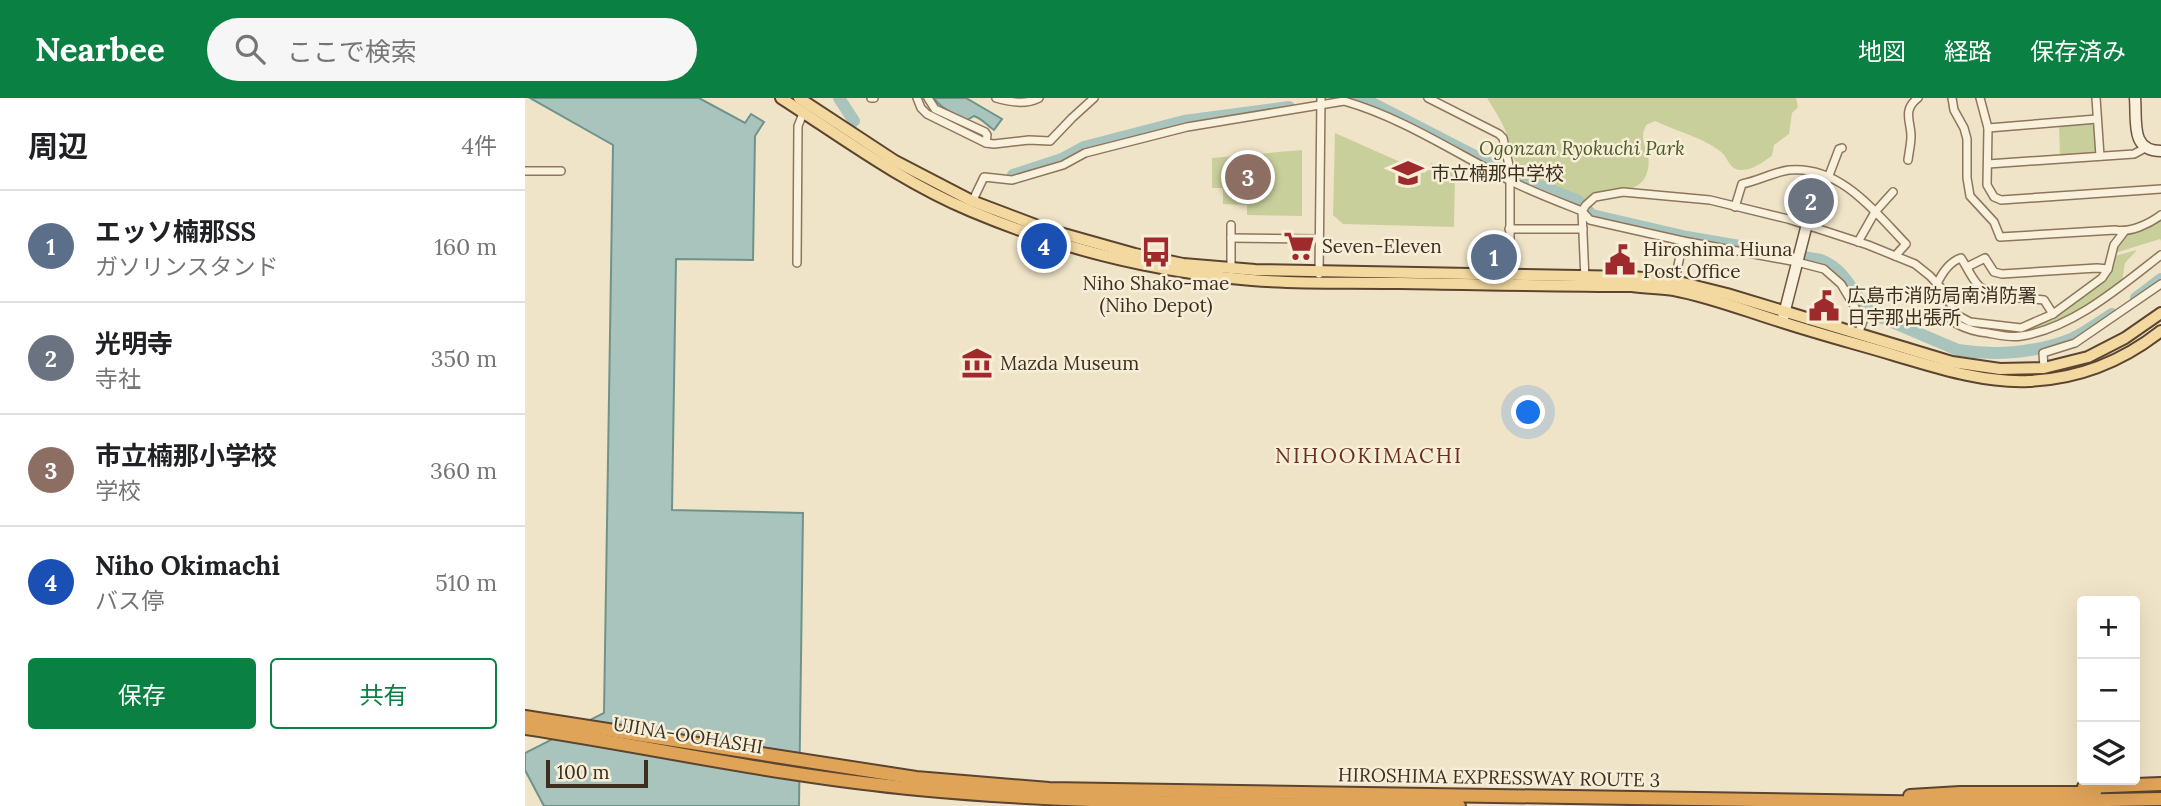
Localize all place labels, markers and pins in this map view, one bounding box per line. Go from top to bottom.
pin: 3 [1225,151,1271,203]
school or university icon: 市立楠那中学校 [1391,156,1425,190]
place label: 市立楠那中学校 [1431,161,1564,185]
pin: 2 [1788,175,1834,227]
pin: 4 [1021,220,1067,272]
supermarket icon: Seven-Eleven [1282,229,1316,263]
pin: 1 [1471,231,1517,283]
place label: Seven-Eleven [1322,234,1442,258]
bus stop icon: Niho Shako-mae (Niho Depot) [1139,235,1173,269]
place label: Hiroshima Hiuna Post Office [1643,237,1792,283]
public building icon: Hiroshima Hiuna Post Office [1603,243,1637,277]
place label: Niho Shako-mae (Niho Depot) [1083,271,1229,318]
place label: 広島市消防局南消防署 日宇那出張所 [1847,283,2037,329]
public building icon: 広島市消防局南消防署 日宇那出張所 [1807,289,1841,323]
museum icon: Mazda Museum [960,346,994,380]
place label: Mazda Museum [1000,351,1139,375]

